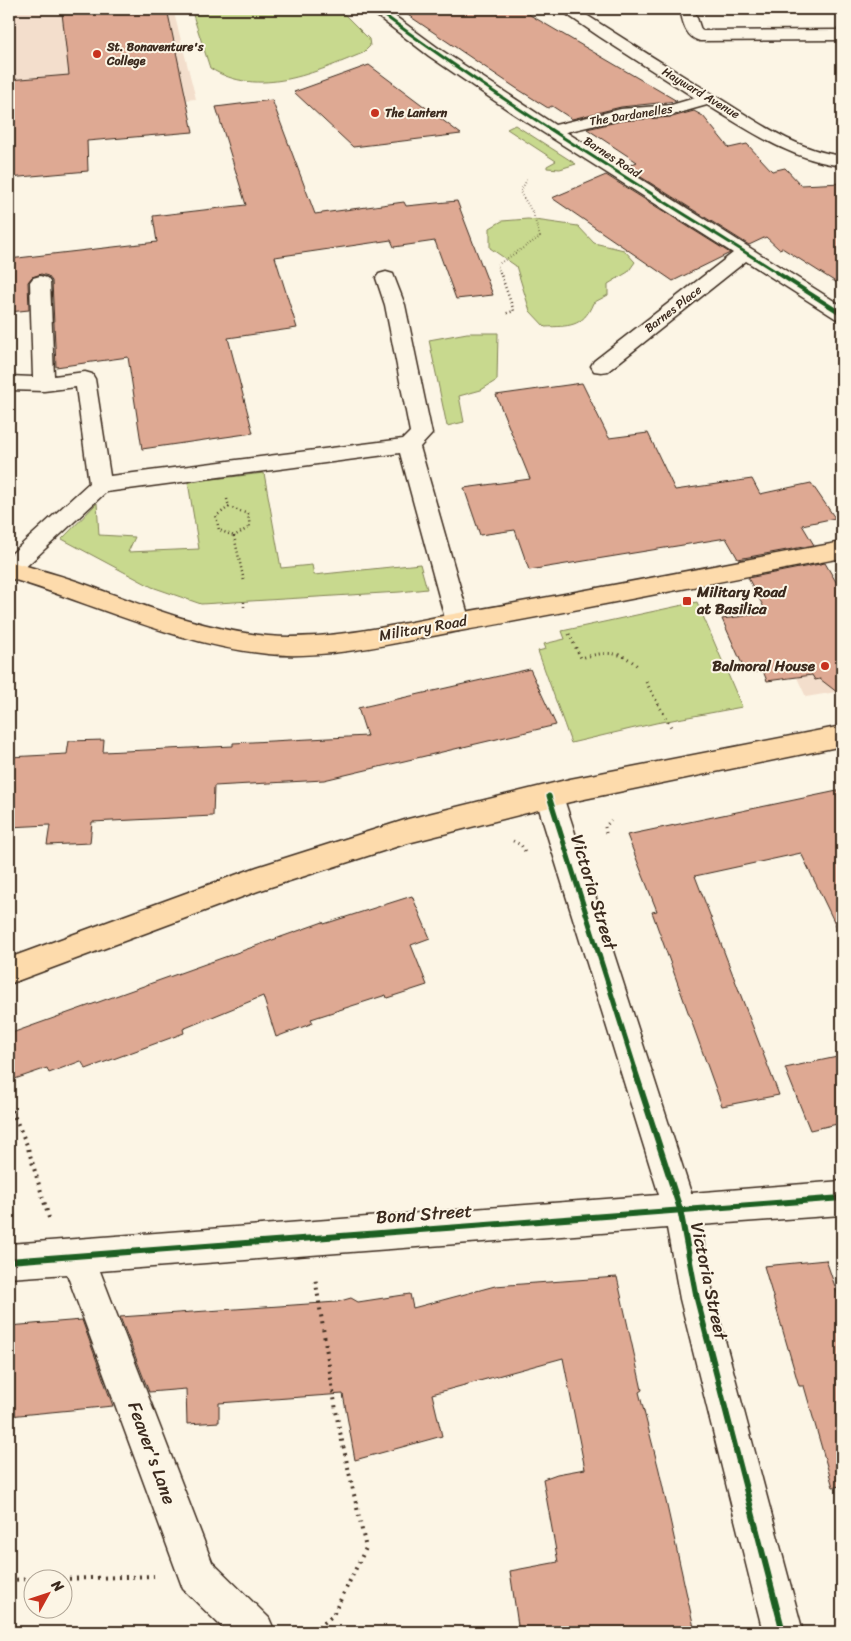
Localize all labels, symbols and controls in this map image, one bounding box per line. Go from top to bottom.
place label: St. Bonaventure's College [106,36,204,72]
marker: St. Bonaventure's College [91,48,103,60]
street label: Hayward Avenue [658,61,744,125]
street label: The Dardanelles [588,98,675,132]
place label: The Lantern [385,102,448,124]
marker: The Lantern [369,107,381,119]
street label: Barnes Road [579,130,647,185]
street label: Barnes Place [639,279,707,339]
place label: Military Road at Basilica [696,579,787,622]
marker: Military Road at Basilica [681,595,693,607]
street label: Military Road [377,607,470,649]
place label: Balmoral House [712,653,816,679]
marker: Balmoral House [819,660,831,672]
street label: Victoria Street [561,830,627,955]
street label: Bond Street [375,1195,473,1233]
street label: Victoria Street [681,1219,737,1343]
street label: Feaver's Lane [119,1397,185,1509]
north arrow [22,1568,72,1618]
text: N [44,1573,70,1598]

